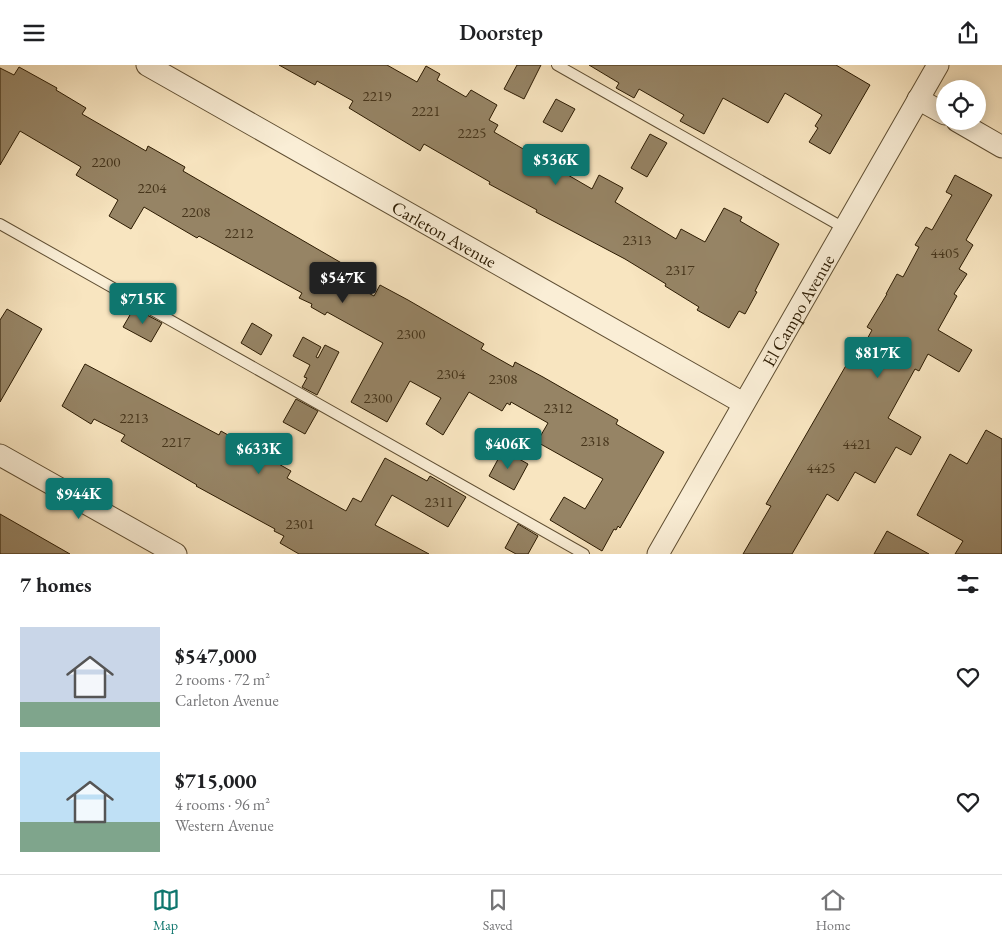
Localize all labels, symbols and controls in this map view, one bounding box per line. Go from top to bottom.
text: Doorstep [459,18,543,47]
icon: menu [20,19,48,47]
icon: share [954,19,982,47]
map controls [936,80,986,130]
button: locate [936,80,986,130]
house number: 2219 [363,86,391,105]
house number: 2221 [412,101,440,120]
house number: 2225 [458,123,486,142]
pin: $536K [521,143,591,186]
text: $536K [534,149,578,170]
house number: 2200 [92,152,120,171]
house number: 2204 [138,178,167,197]
street label: Carleton Avenue [388,195,501,273]
house number: 2208 [182,202,210,221]
house number: 2212 [225,223,254,242]
house number: 2313 [623,230,651,249]
house number: 4405 [931,243,959,262]
street label: El Campo Avenue [756,250,839,370]
house number: 2317 [666,260,695,279]
pin: $547K [308,261,378,304]
text: $547K [321,267,365,288]
pin: $715K [108,283,178,325]
text: $715K [121,288,165,309]
house number: 2300 [397,324,425,343]
pin: $817K [843,337,913,379]
text: $817K [856,342,900,363]
house number: 2304 [437,364,466,383]
house number: 2308 [489,369,517,388]
house number: 2300 [364,388,392,407]
house number: 2312 [544,398,573,417]
house number: 2213 [120,408,148,427]
pin: $406K [473,427,543,470]
house number: 2318 [581,431,609,450]
house number: 2217 [162,432,191,451]
pin: $633K [224,433,294,475]
text: $406K [486,433,530,454]
house number: 4421 [843,434,871,453]
text: $633K [237,438,281,459]
house number: 4425 [807,458,835,477]
pin: $944K [44,477,114,520]
text: $944K [57,483,101,504]
house number: 2311 [425,492,453,511]
house number: 2301 [286,514,314,533]
icon: filters [954,570,982,598]
text: 7 homes [20,571,92,598]
text: $547,000 [175,642,257,669]
icon: home [60,647,120,707]
icon: heart [954,663,982,691]
text: 2 rooms · 72 m² [175,669,270,690]
text: Carleton Avenue [175,690,279,711]
text: $715,000 [175,767,257,794]
icon: home [60,772,120,832]
icon: heart [954,788,982,816]
text: 4 rooms · 96 m² [175,794,270,815]
text: Western Avenue [175,815,274,836]
tab: Map [152,886,180,934]
tab: Saved [483,886,513,934]
tab: Home [816,886,850,934]

